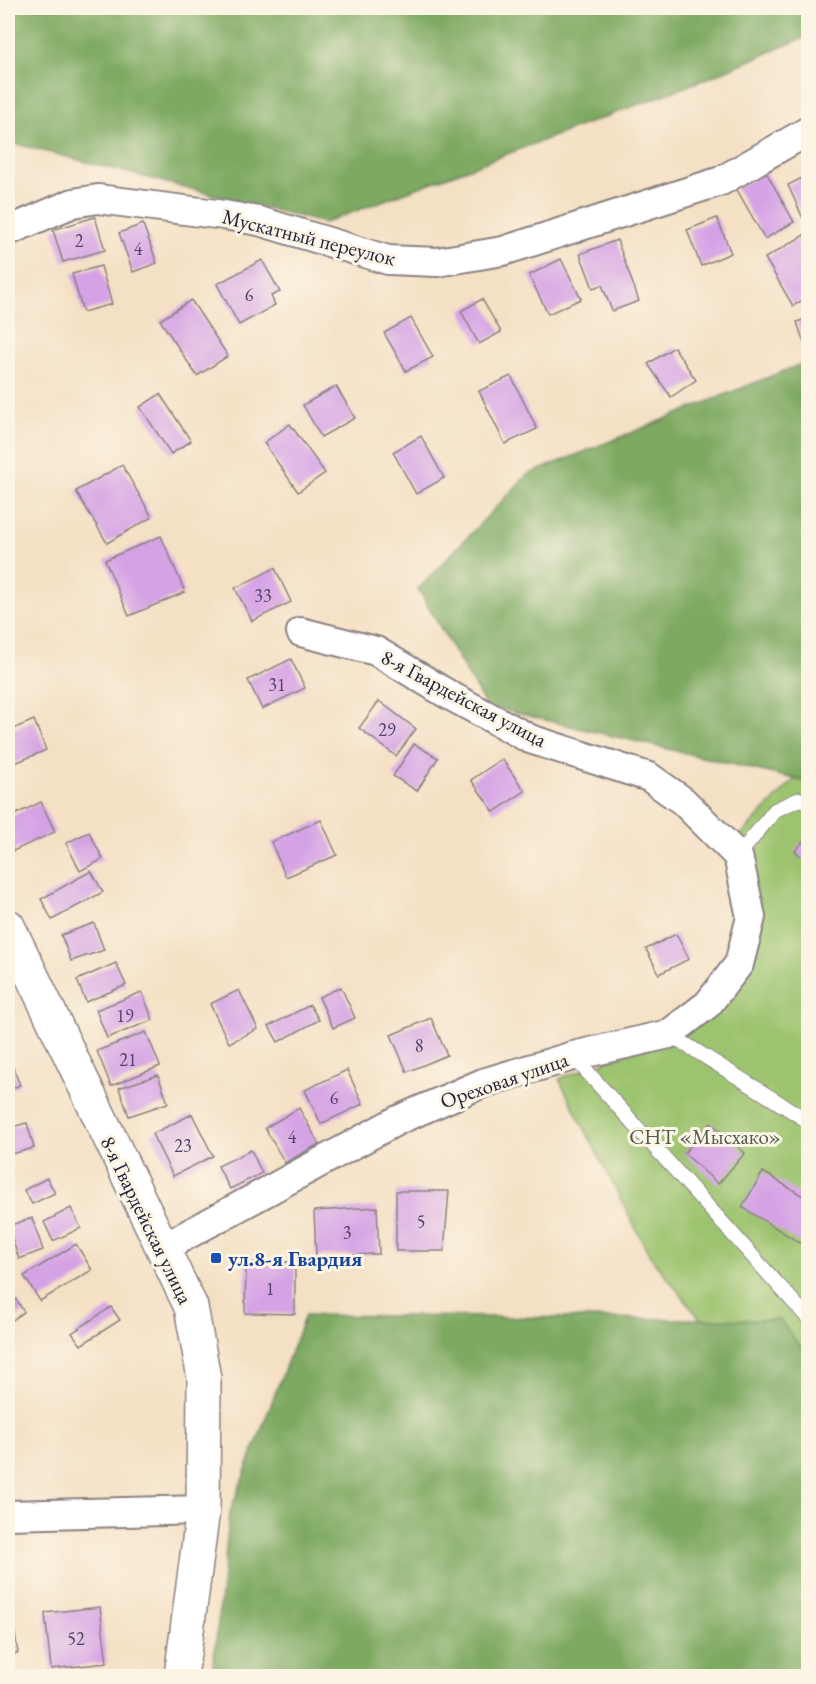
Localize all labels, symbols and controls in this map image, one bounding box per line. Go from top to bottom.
street label: Мускатный переулок [219,202,399,272]
house number: 2 [75,229,84,252]
house number: 4 [134,237,143,260]
house number: 6 [245,283,254,306]
house number: 33 [254,584,272,607]
street label: 8-я Гвардейская улица [377,643,552,753]
house number: 31 [268,673,286,696]
house number: 29 [378,718,396,741]
house number: 19 [116,1004,134,1027]
house number: 8 [415,1034,423,1057]
street label: Ореховая улица [436,1045,572,1115]
house number: 21 [119,1048,137,1071]
house number: 6 [330,1086,339,1109]
park label: СНТ «Мысхако» [629,1123,781,1150]
house number: 4 [288,1125,297,1148]
street label: 8-я Гвардейская улица [95,1132,200,1309]
house number: 23 [174,1134,192,1157]
house number: 5 [417,1210,425,1233]
house number: 3 [343,1221,351,1244]
place label: ул.8-я Гвардия [228,1245,362,1272]
marker: ул.8-я Гвардия [209,1251,223,1265]
house number: 1 [266,1277,274,1300]
house number: 52 [67,1627,85,1650]

